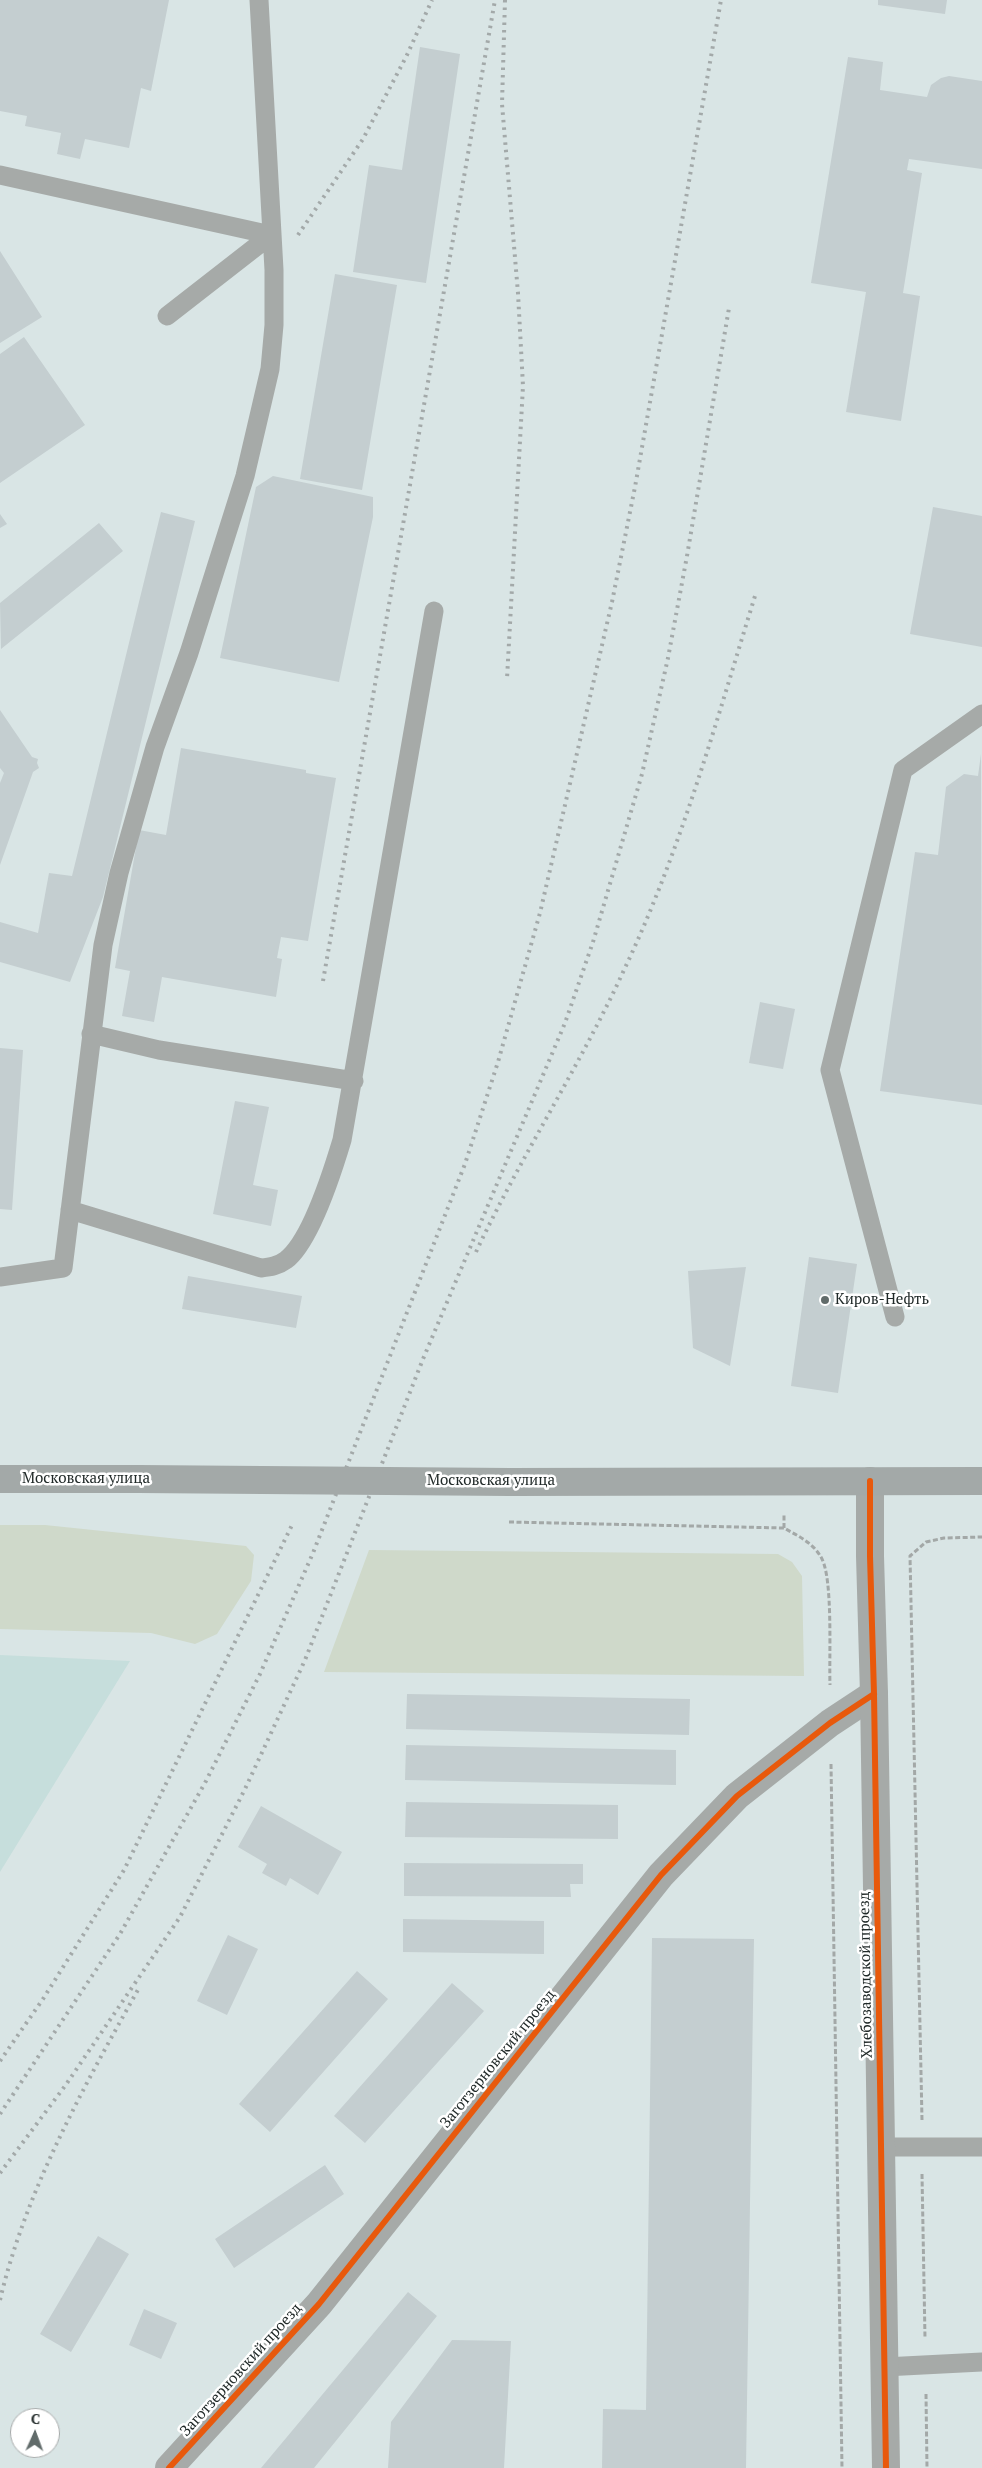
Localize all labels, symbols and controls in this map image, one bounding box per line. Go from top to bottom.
place label: Киров-Нефть [835,1291,929,1309]
marker: Киров-Нефть [819,1294,831,1306]
street label: Московская улица [22,1470,150,1488]
street label: Московская улица [427,1472,555,1490]
street label: Хлебозаводской проезд [856,1892,876,2058]
street label: Заготзерновский проезд [437,1986,559,2132]
street label: Заготзерновский проезд [177,2300,305,2440]
north arrow [10,2408,60,2458]
text: С [31,2409,40,2428]

